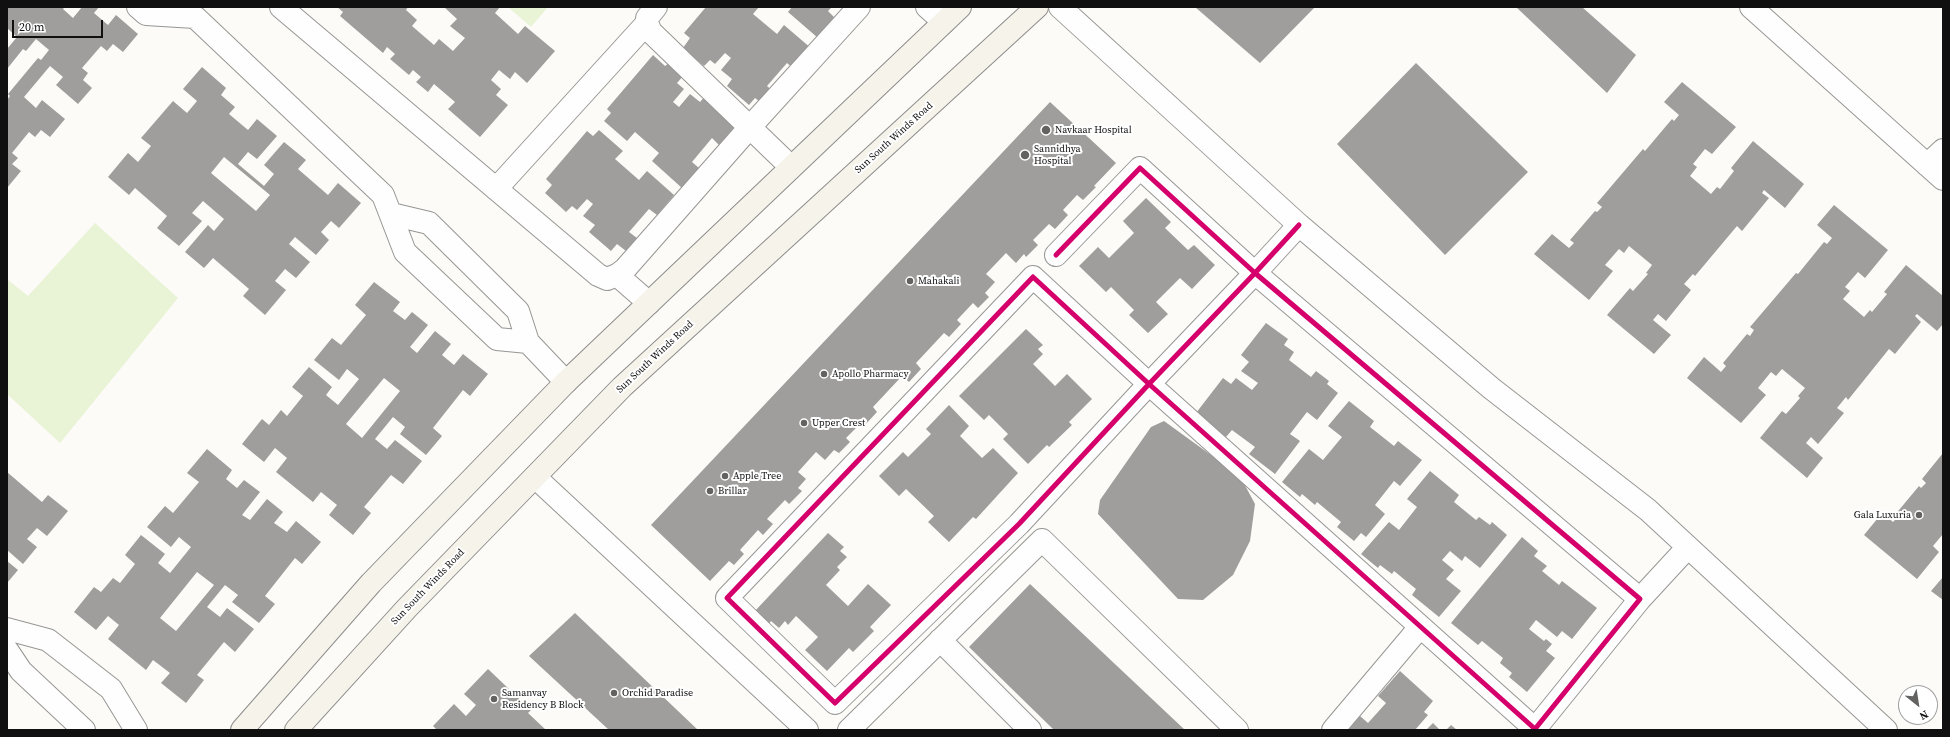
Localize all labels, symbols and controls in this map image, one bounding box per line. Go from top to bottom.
scale bar [14,12,105,38]
text: 20 m [19,19,45,35]
street label: Sun South Winds Road [853,100,935,176]
marker: Navkaar Hospital [1040,124,1052,136]
place label: Navkaar Hospital [1055,124,1132,136]
place label: Sannidhya Hospital [1034,143,1081,166]
marker: Sannidhya Hospital [1019,149,1031,161]
place label: Mahakali [918,275,960,287]
marker: Mahakali [905,276,915,286]
street label: Sun South Winds Road [614,318,696,396]
place label: Apollo Pharmacy [832,368,909,380]
marker: Apollo Pharmacy [819,369,829,379]
place label: Upper Crest [812,417,865,429]
marker: Upper Crest [799,418,809,428]
place label: Apple Tree [733,470,781,482]
marker: Apple Tree [720,471,730,481]
place label: Brillar [718,485,747,497]
marker: Brillar [705,486,715,496]
place label: Gala Luxuria [1854,509,1911,521]
marker: Gala Luxuria [1914,510,1924,520]
street label: Sun South Winds Road [389,547,467,627]
north arrow [1898,685,1938,725]
place label: Samanvay Residency B Block [502,687,584,710]
place label: Orchid Paradise [622,687,693,699]
marker: Orchid Paradise [609,688,619,698]
marker: Samanvay Residency B Block [489,694,499,704]
text: N [1917,706,1931,723]

